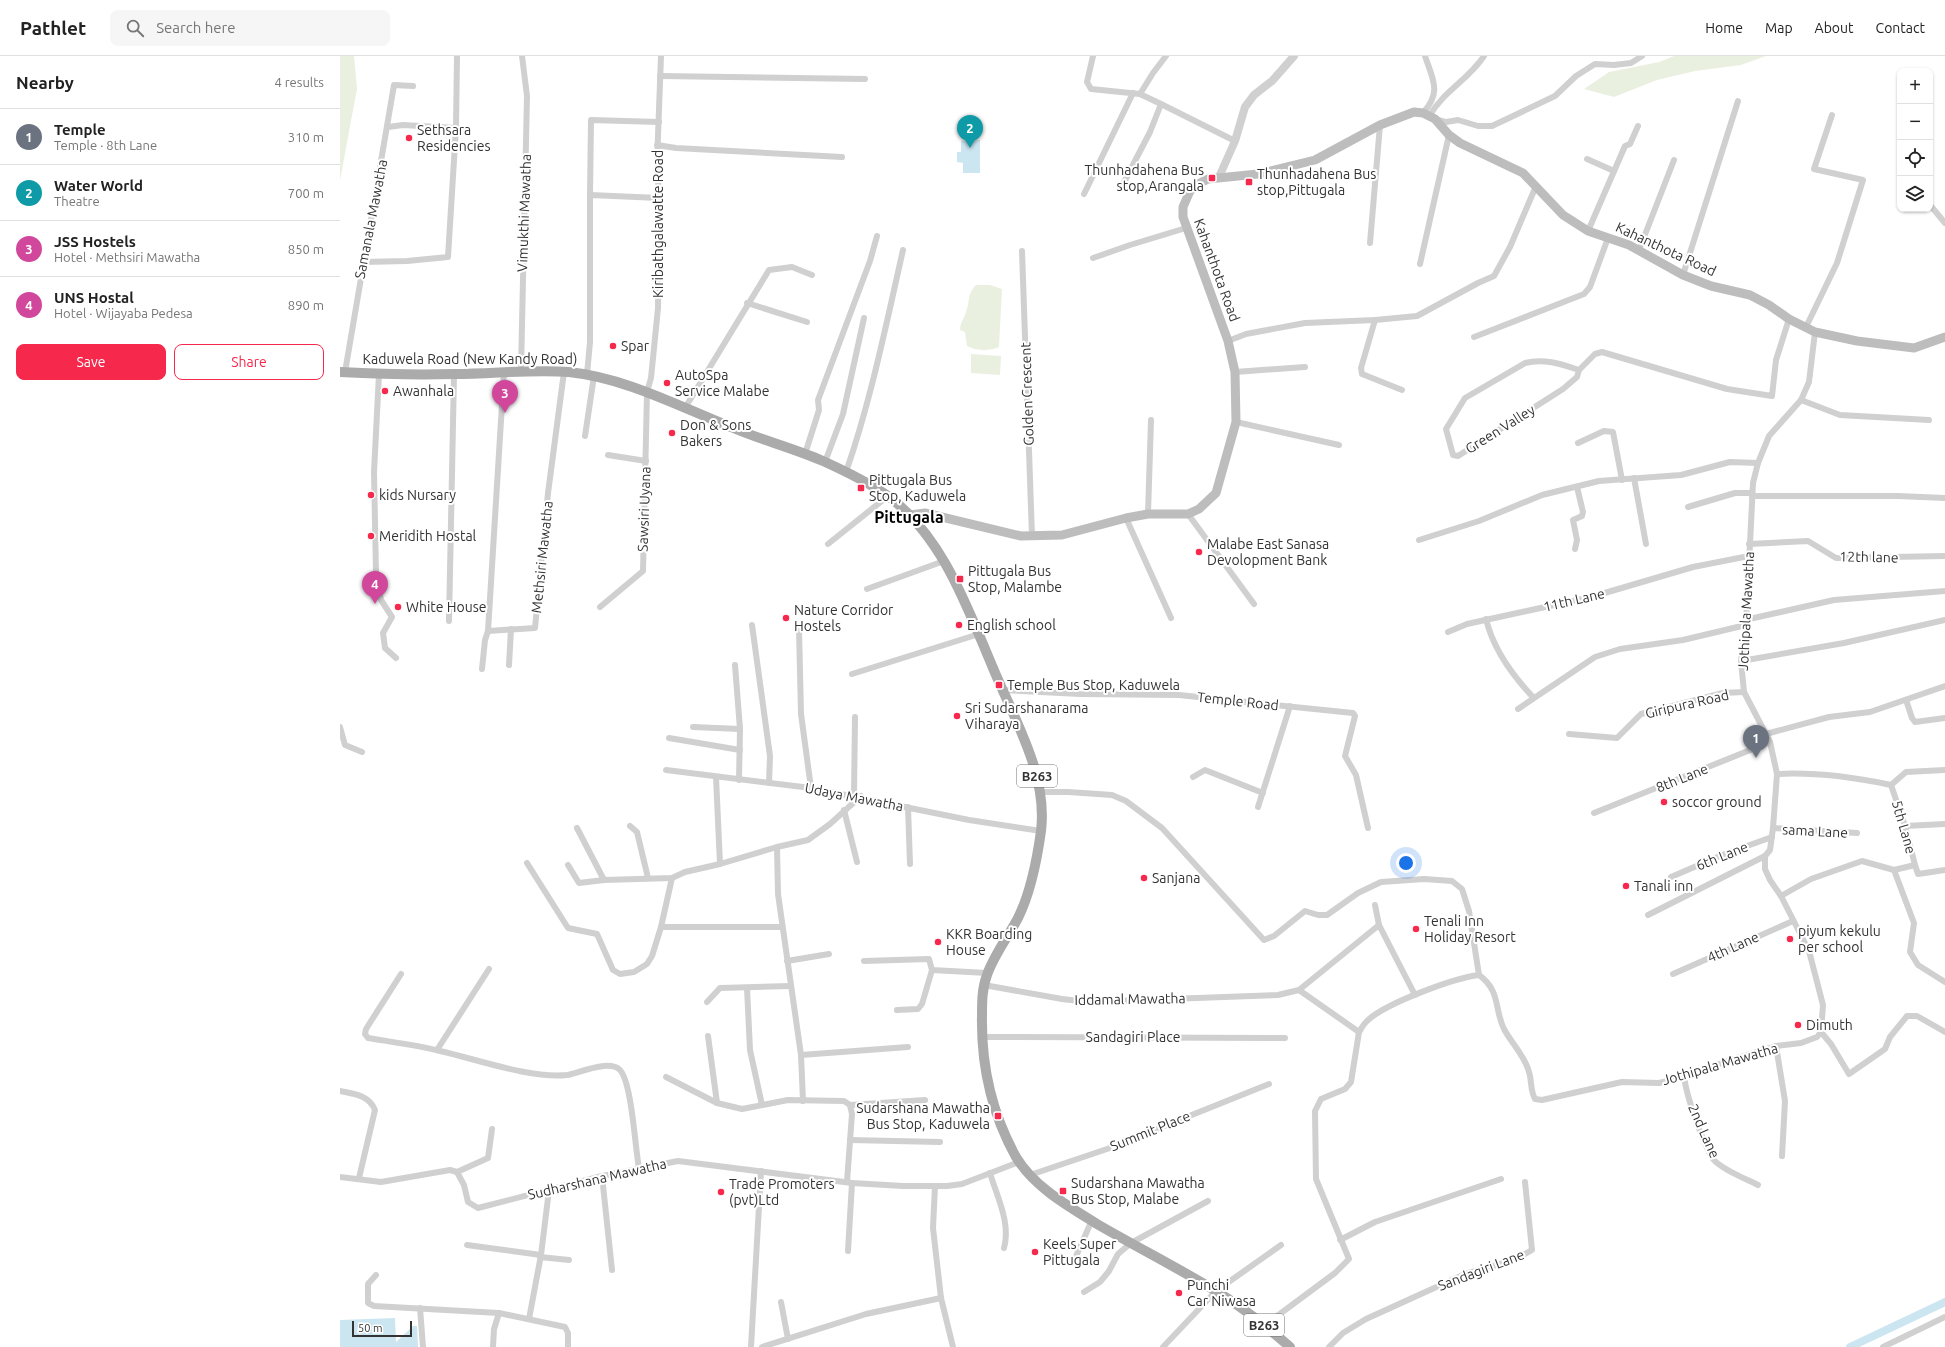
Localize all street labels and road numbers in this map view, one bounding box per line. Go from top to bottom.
street label: Kiribathgalawatte Road [650,150,666,298]
street label: Vimukthi Mawatha [514,154,534,272]
street label: Samanala Mawatha [352,158,390,280]
street label: Kahanthota Road [1191,216,1243,324]
street label: Kahanthota Road [1613,219,1719,279]
street label: Golden Crescent [1017,341,1037,446]
street label: Kaduwela Road (New Kandy Road) [363,351,577,367]
street label: Green Valley [1462,401,1538,457]
street label: Sawsiri Uyana [635,466,653,552]
street label: Methsiri Mawatha [528,500,556,614]
street label: 12th lane [1839,548,1899,566]
street label: Jothipala Mawatha [1735,551,1757,671]
street label: 11th Lane [1542,585,1606,615]
street label: Giripura Road [1644,687,1730,721]
street label: Temple Road [1196,689,1280,713]
street label: 8th Lane [1654,760,1710,796]
road number: B263 [1017,765,1057,787]
street label: Udaya Mawatha [803,780,905,814]
street label: 5th Lane [1889,799,1919,855]
street label: sama Lane [1782,821,1848,841]
street label: 6th Lane [1694,838,1750,874]
street label: 4th Lane [1705,929,1761,965]
street label: Iddamal Mawatha [1074,990,1186,1008]
street label: Sandagiri Place [1086,1029,1180,1045]
street label: Jothipala Mawatha [1660,1040,1780,1088]
street label: 2nd Lane [1685,1102,1723,1160]
street label: Summit Place [1108,1108,1192,1154]
street label: Sudharshana Mawatha [526,1155,668,1203]
street label: Sandagiri Lane [1435,1246,1527,1294]
road number: B263 [1244,1314,1284,1336]

